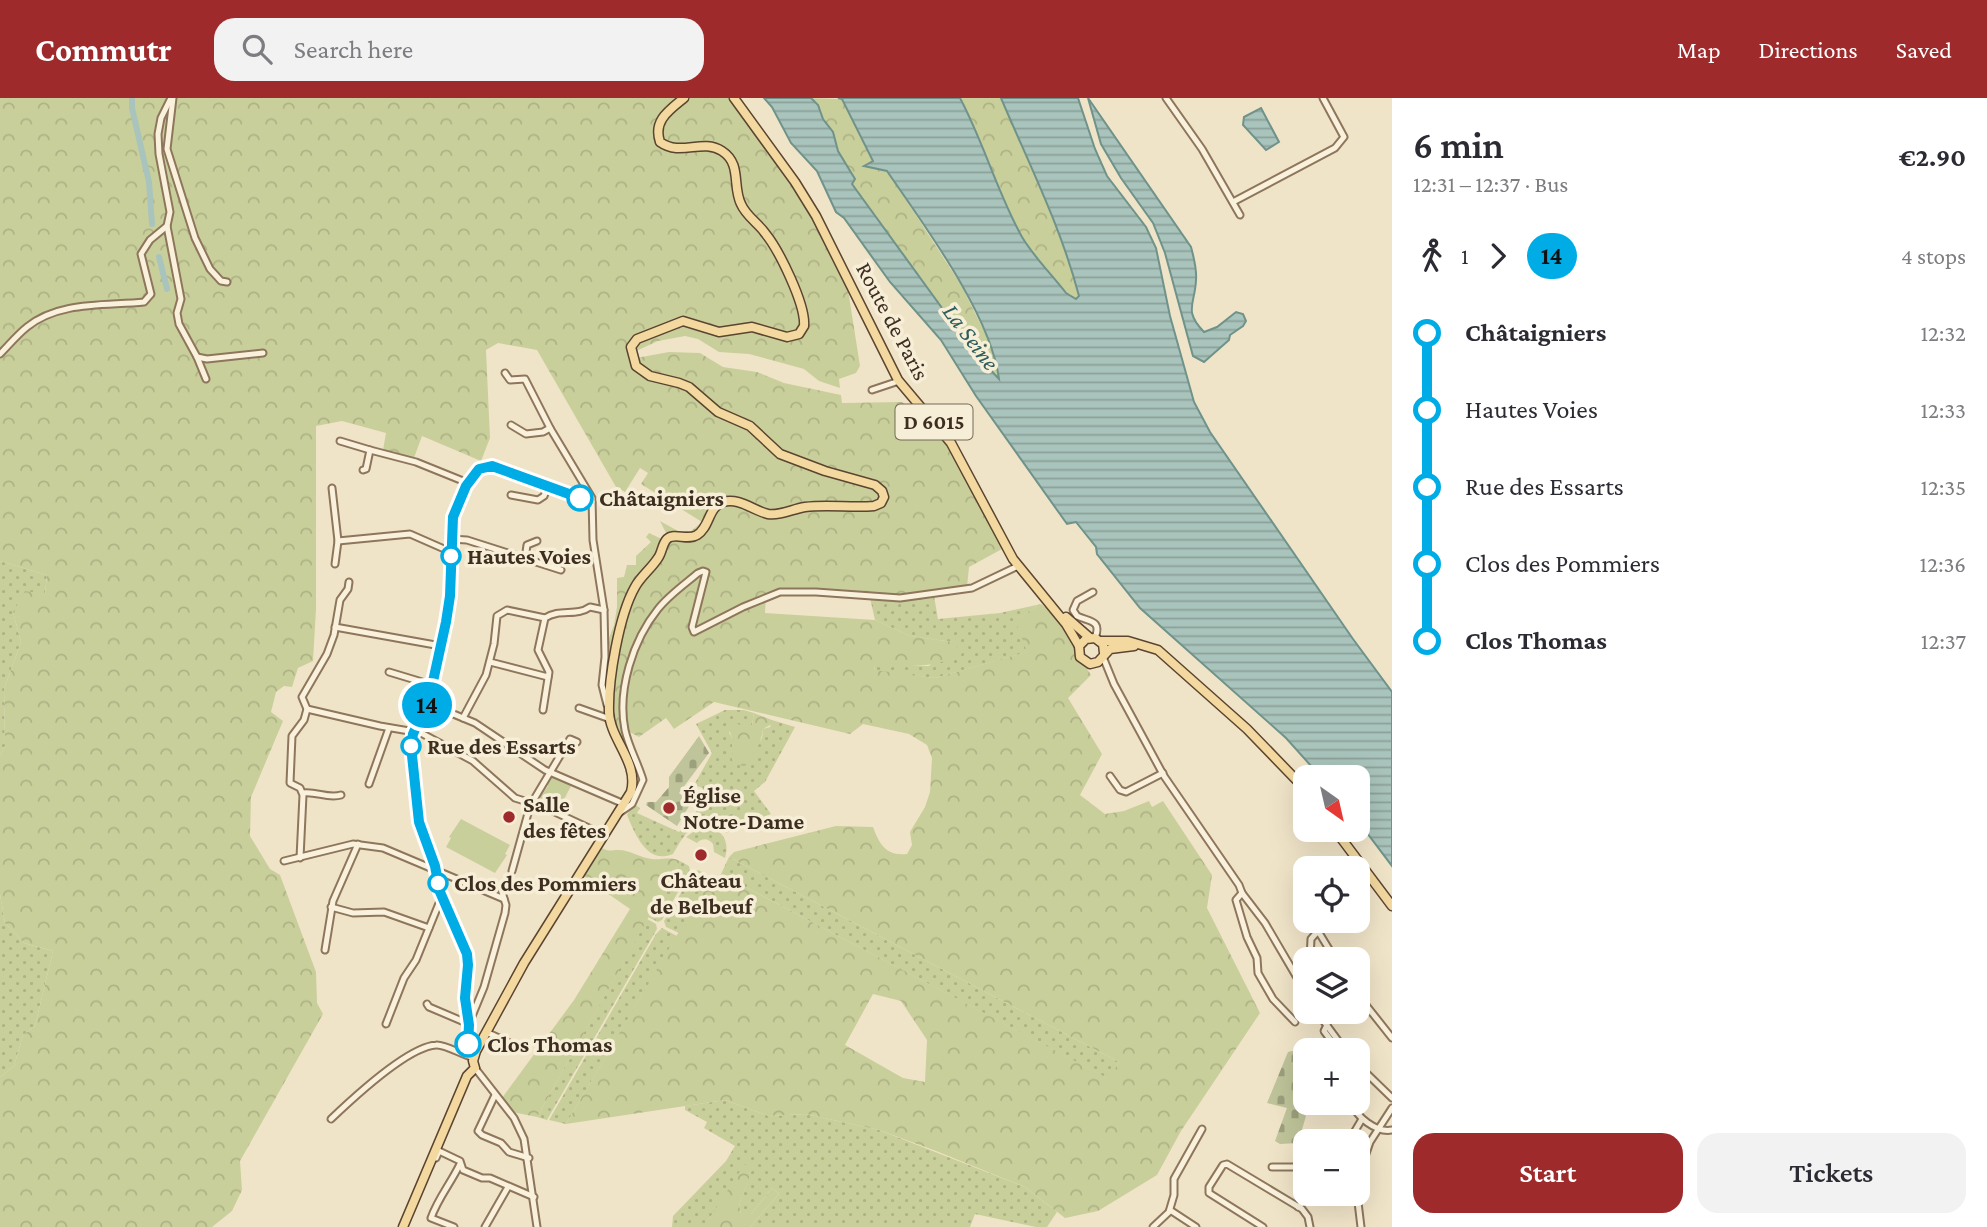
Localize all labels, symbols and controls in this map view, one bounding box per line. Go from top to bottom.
search box [214,18,704,81]
icon: search [238,30,276,68]
text: Commutr [35,31,172,68]
text: Search here [294,35,413,64]
text: Map [1677,36,1721,63]
text: Directions [1759,36,1858,63]
text: Saved [1896,36,1952,63]
text: 6 min [1413,124,1504,166]
text: €2.90 [1899,143,1966,172]
text: 12:31 – 12:37 · Bus [1413,171,1568,197]
icon: walk [1413,237,1451,275]
icon: forward [1479,237,1517,275]
text: 14 [1541,242,1563,269]
text: 1 [1461,243,1469,269]
text: 4 stops [1901,243,1966,269]
street label: Route de Paris [851,258,935,384]
water label: La Seine [938,298,1005,375]
text: Châtaigniers [1465,318,1606,347]
text: 12:32 [1920,320,1966,346]
text: Hautes Voies [1465,395,1598,424]
text: 12:33 [1920,397,1966,423]
road number: D 6015 [895,404,972,440]
text: Rue des Essarts [1465,472,1624,501]
text: 12:35 [1920,474,1966,500]
marker: Châtaigniers [567,485,593,511]
place label: Châtaigniers [599,485,724,511]
place label: Hautes Voies [467,543,591,569]
marker: Hautes Voies [441,546,461,566]
text: Clos des Pommiers [1465,549,1660,578]
text: 12:36 [1920,551,1966,577]
text: Clos Thomas [1465,626,1607,655]
text: 12:37 [1921,628,1966,654]
line badge: 14 [396,682,458,728]
text: 14 [416,691,438,718]
place label: Rue des Essarts [427,733,576,759]
marker: Rue des Essarts [401,736,421,756]
north arrow [1293,765,1370,842]
map controls [1293,765,1370,1206]
place label: Église Notre-Dame [683,782,805,834]
place label: Salle des fêtes [523,791,606,843]
marker: Église Notre-Dame [661,800,677,816]
marker: Salle des fêtes [501,809,517,825]
marker: Château de Belbeuf [693,847,709,863]
button: locate [1293,856,1370,933]
place label: Château de Belbeuf [650,867,754,919]
place label: Clos des Pommiers [454,870,636,896]
marker: Clos des Pommiers [428,873,448,893]
button: layers [1293,947,1370,1024]
marker: Clos Thomas [455,1031,481,1057]
place label: Clos Thomas [487,1031,612,1057]
button: + [1293,1038,1370,1115]
button: − [1293,1129,1370,1206]
button: Start [1413,1133,1683,1213]
button: Tickets [1697,1133,1966,1213]

